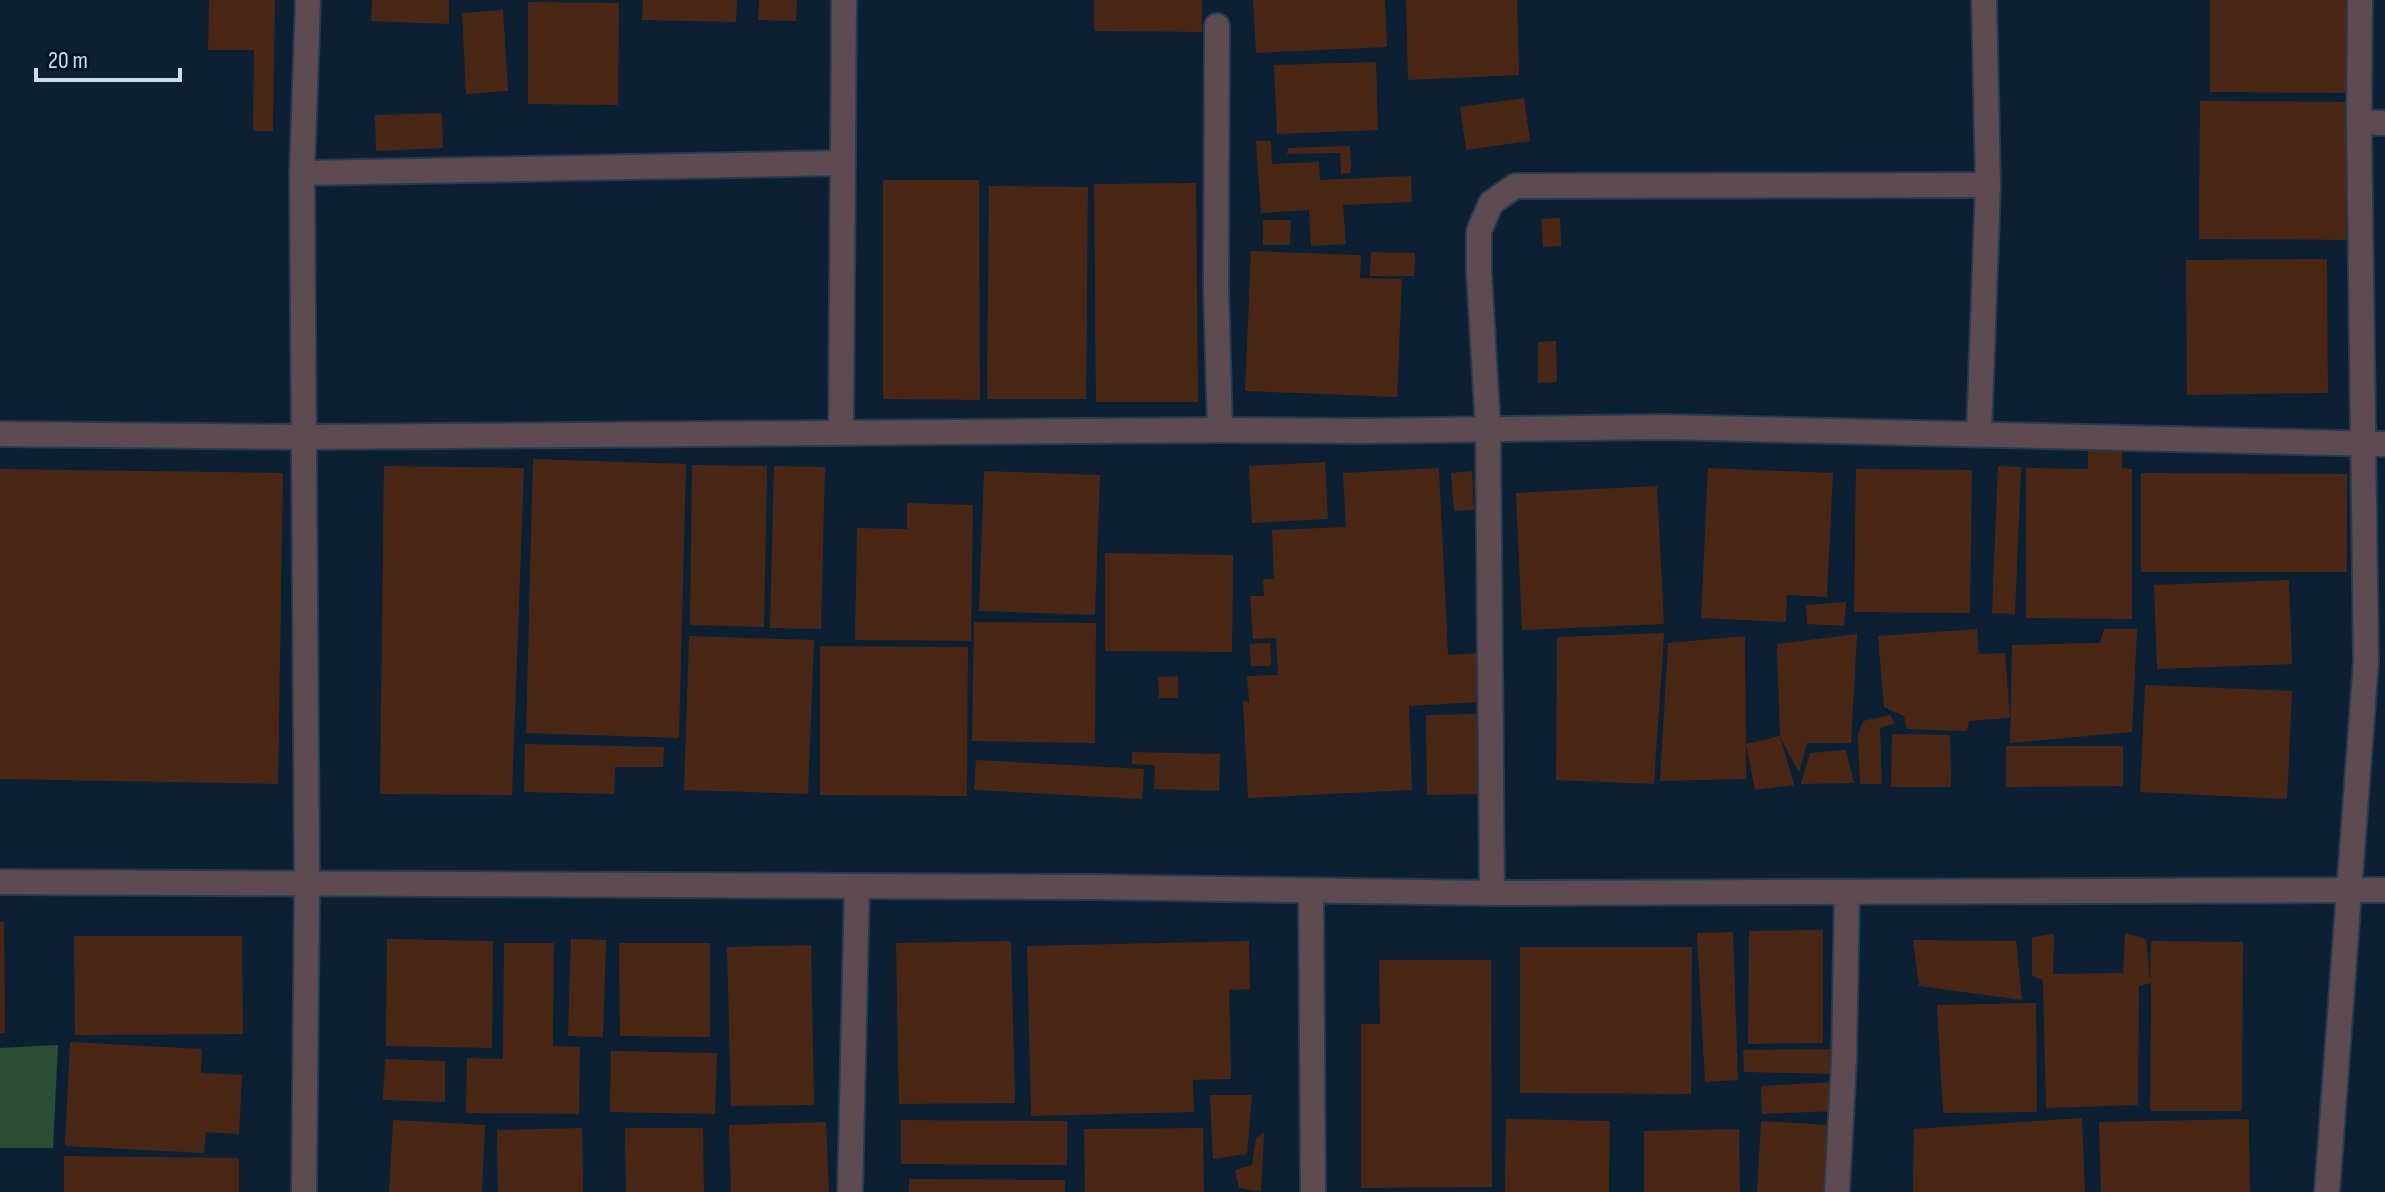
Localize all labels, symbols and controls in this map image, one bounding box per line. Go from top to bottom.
scale bar [36,32,180,82]
text: 20 m [48,46,88,75]

